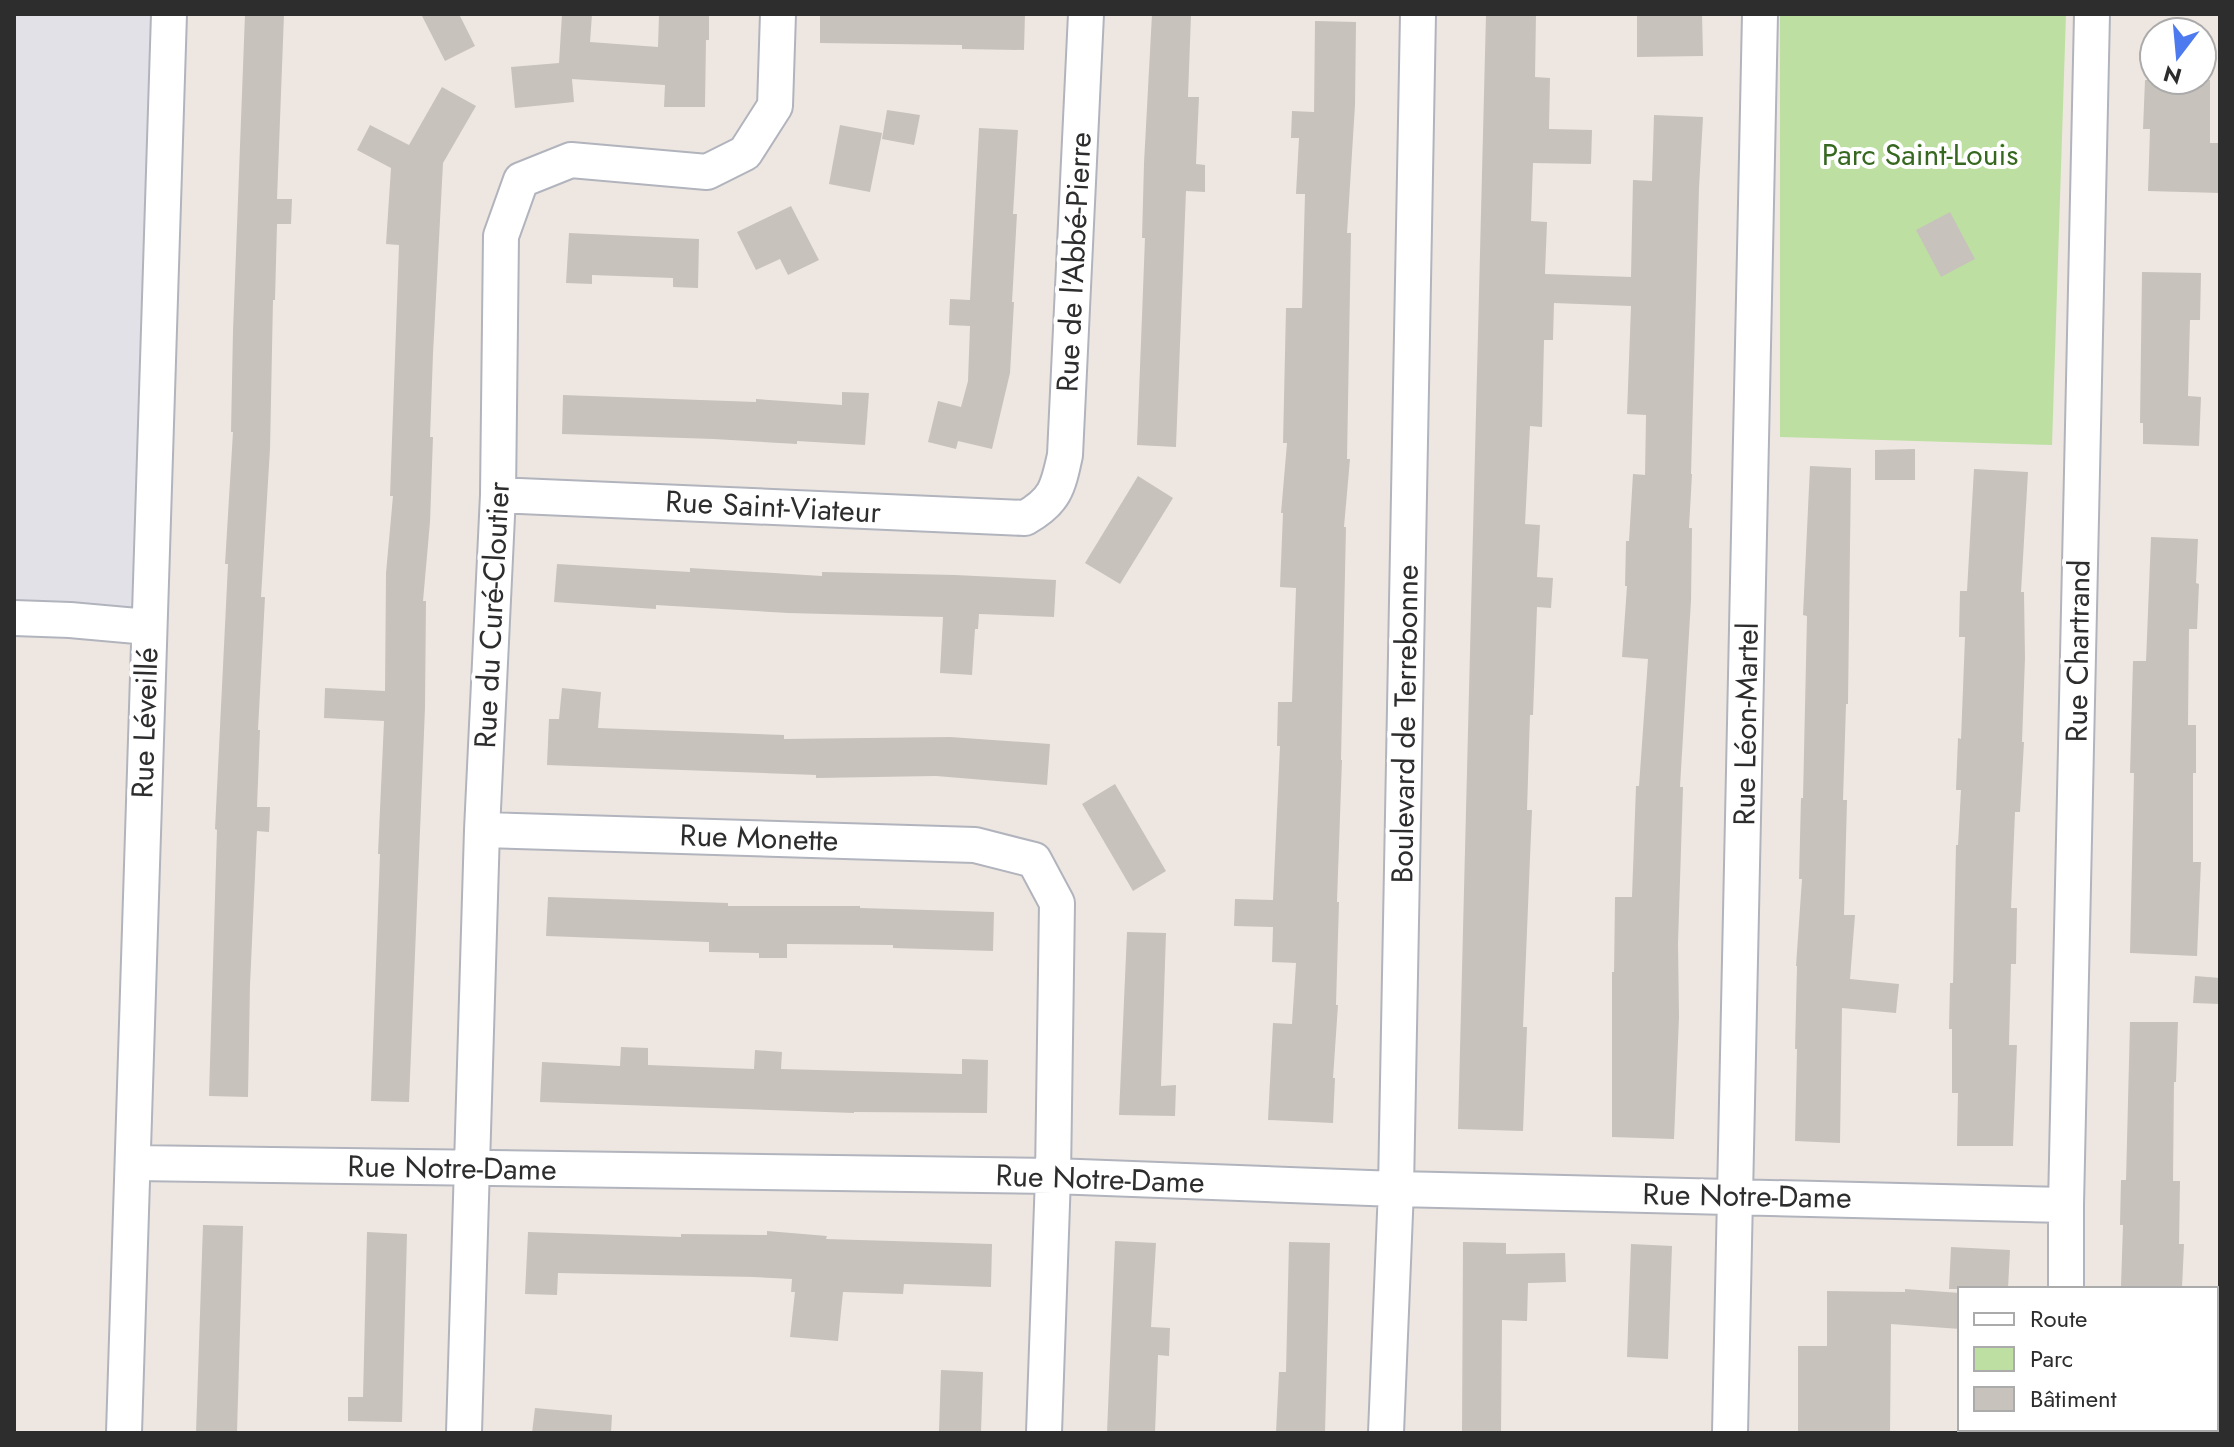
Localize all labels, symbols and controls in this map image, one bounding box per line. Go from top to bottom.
north arrow [2138,16,2218,96]
text: N [2160,57,2185,93]
street label: Rue de l'Abbé-Pierre [1045,131,1102,393]
park label: Parc Saint-Louis [1822,133,2018,176]
street label: Rue Saint-Viateur [664,479,883,534]
street label: Rue du Curé-Cloutier [463,480,520,749]
street label: Rue Chartrand [2054,559,2101,743]
street label: Boulevard de Terrebonne [1380,564,1429,884]
street label: Rue Léon-Martel [1722,622,1769,826]
street label: Rue Léveillé [120,647,169,799]
street label: Rue Monette [679,813,839,862]
street label: Rue Notre-Dame [347,1144,557,1191]
street label: Rue Notre-Dame [995,1153,1205,1204]
street label: Rue Notre-Dame [1642,1172,1852,1219]
legend [1958,1287,2218,1431]
text: Route [2030,1301,2087,1336]
text: Parc [2030,1341,2073,1376]
text: Bâtiment [2030,1381,2117,1416]

